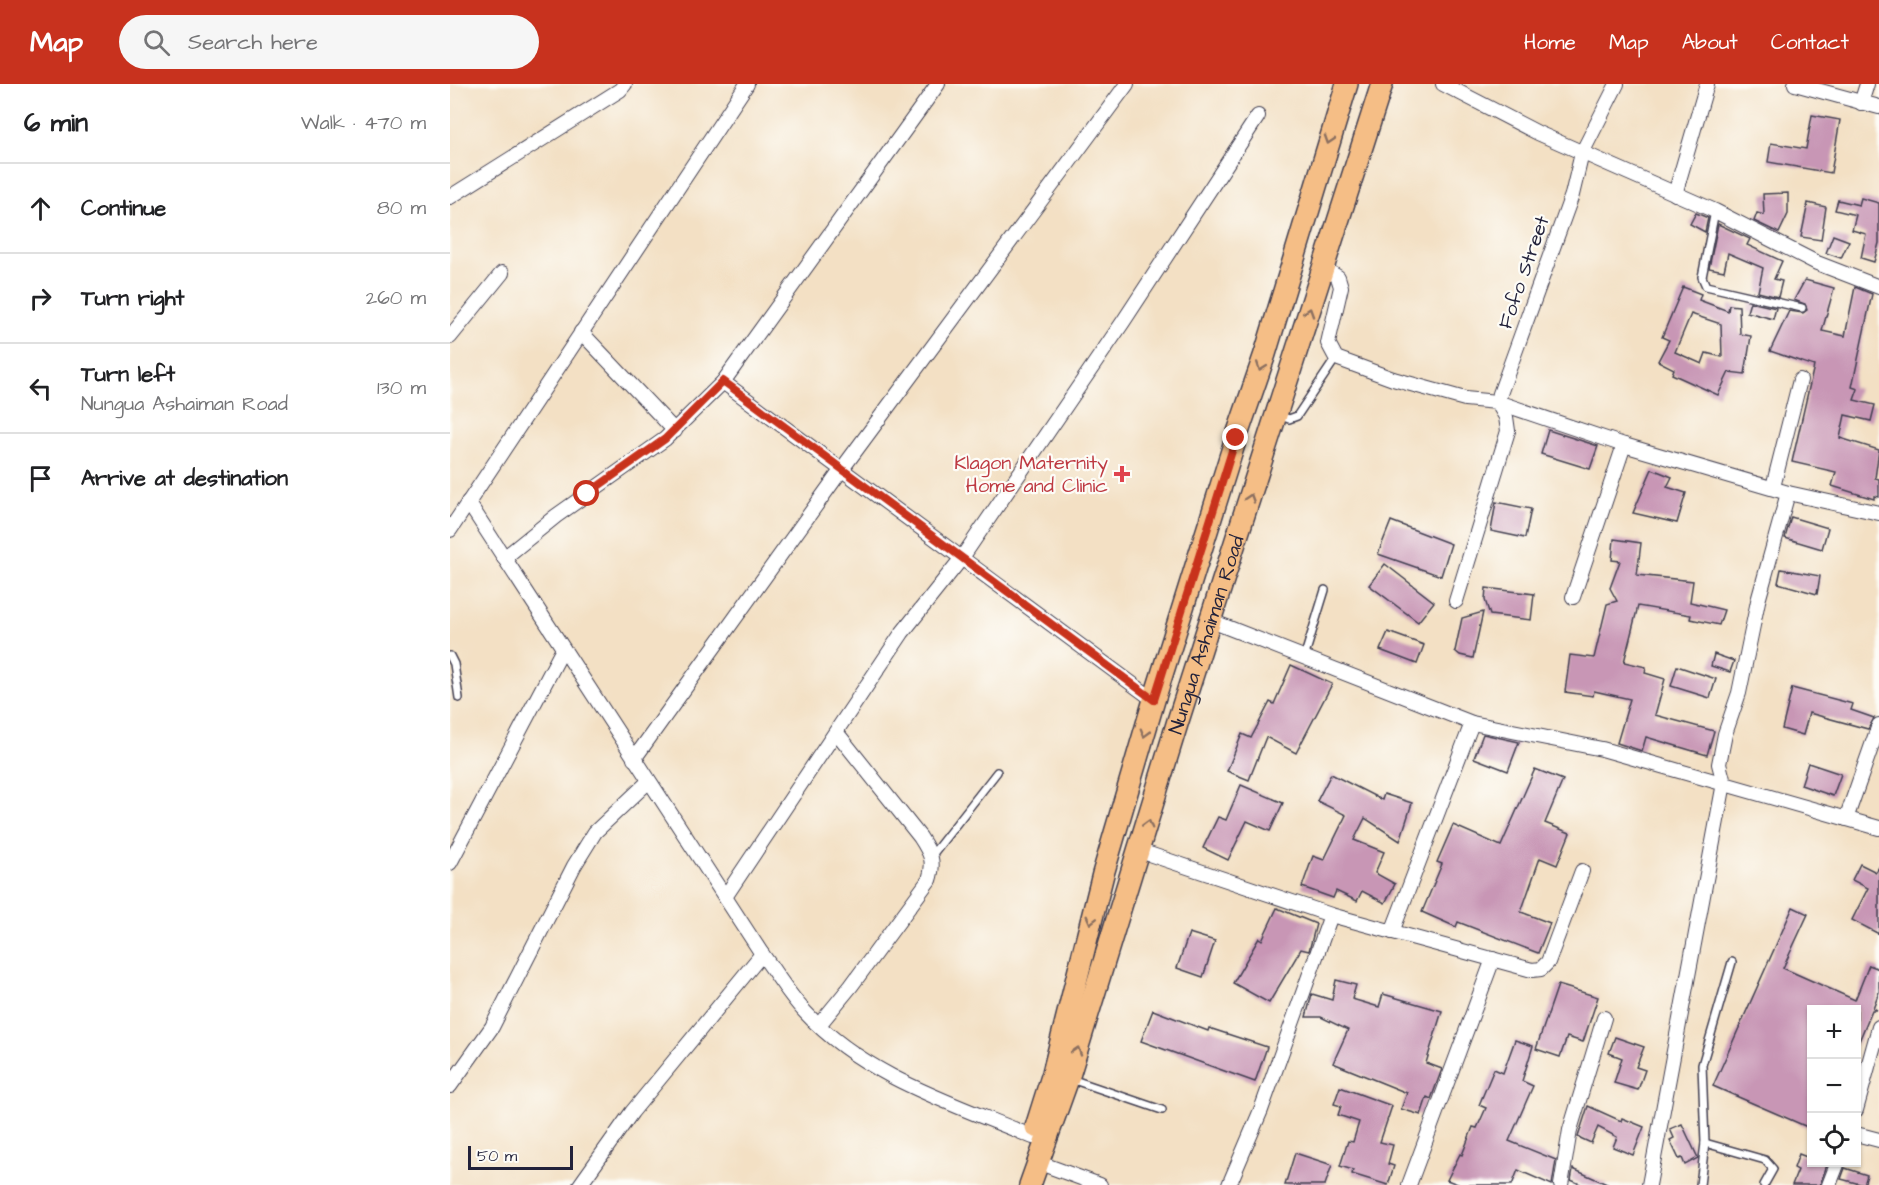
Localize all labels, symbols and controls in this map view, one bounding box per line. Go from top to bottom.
search box [119,15,539,69]
text: Map [30,23,83,62]
icon: search [140,26,173,59]
text: Search here [188,27,318,58]
text: Home [1524,28,1576,57]
text: Map [1609,28,1649,57]
text: About [1682,28,1738,57]
text: Contact [1771,28,1849,57]
text: 6 min [24,105,88,141]
text: Walk · 470 m [301,109,426,137]
one-way arrow [1324,134,1337,145]
icon: ahead [24,192,57,225]
text: Continue [81,193,166,224]
text: 80 m [377,194,426,222]
street label: Fofo Street [1492,212,1556,333]
icon: right [24,282,57,315]
text: Turn right [81,283,184,314]
text: 260 m [366,284,426,312]
one-way arrow [1302,307,1314,318]
text: Turn left [81,359,175,390]
one-way arrow [1255,361,1268,371]
icon: left [24,372,57,405]
text: 130 m [377,374,426,402]
text: Nungua Ashaiman Road [81,390,288,418]
route end [1222,424,1248,450]
place label: Klagon Maternity Home and Clinic [954,449,1108,500]
icon: arrive [24,462,57,495]
text: Arrive at destination [81,463,288,494]
marker: Klagon Maternity Home and Clinic [1113,465,1131,483]
route start [573,480,599,506]
one-way arrow [1242,493,1255,504]
street label: Nungua Ashaiman Road [1162,532,1252,738]
one-way arrow [1140,727,1152,738]
one-way arrow [1140,819,1153,829]
one-way arrow [1086,914,1098,925]
map controls [1807,1005,1861,1167]
button: + [1807,1005,1861,1059]
one-way arrow [1070,1046,1082,1057]
button: − [1807,1059,1861,1113]
button: locate [1807,1113,1861,1167]
scale bar [468,1143,573,1170]
text: 50 m [477,1145,517,1167]

